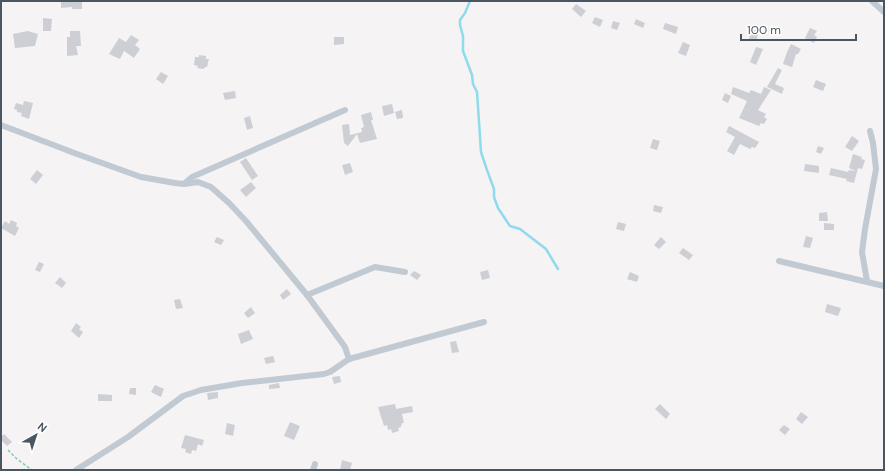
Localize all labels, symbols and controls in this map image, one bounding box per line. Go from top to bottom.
scale bar [741,16,856,42]
text: 100 m [747,22,781,38]
north arrow [16,415,56,455]
text: N [35,419,50,435]

